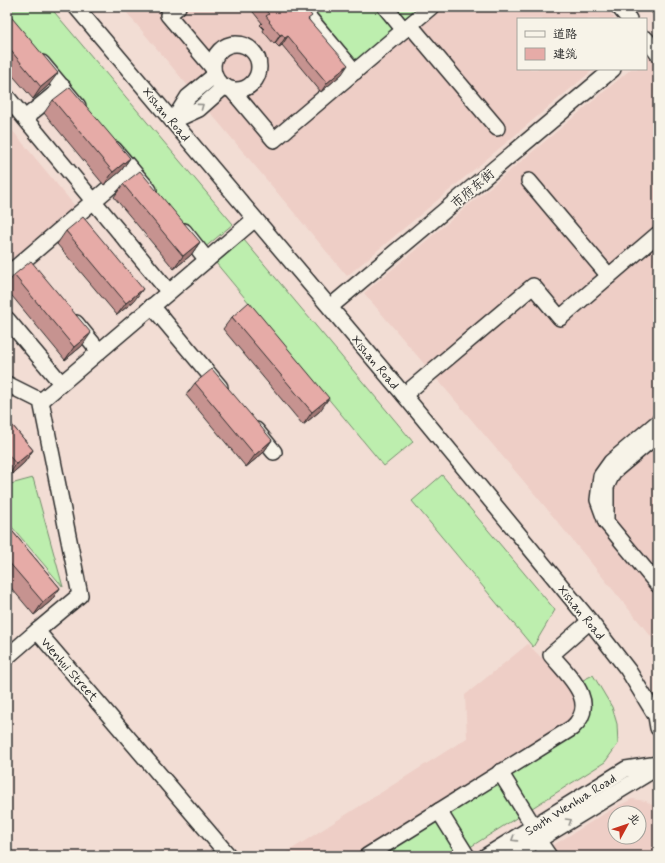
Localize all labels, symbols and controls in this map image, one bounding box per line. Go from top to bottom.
legend [517,18,647,70]
text: 道路 [553,27,577,43]
text: 建筑 [553,47,577,63]
street label: Xishan Road [138,84,194,146]
one-way arrow [196,104,203,111]
street label: 市府东街 [448,166,498,212]
street label: Xishan Road [347,332,403,394]
street label: Xishan Road [553,582,608,644]
street label: Wenhui Street [36,634,102,706]
street label: South Wenhua Road [522,770,620,840]
north arrow [607,805,647,845]
text: 北 [625,811,643,828]
one-way arrow [565,818,572,826]
one-way arrow [511,835,518,842]

